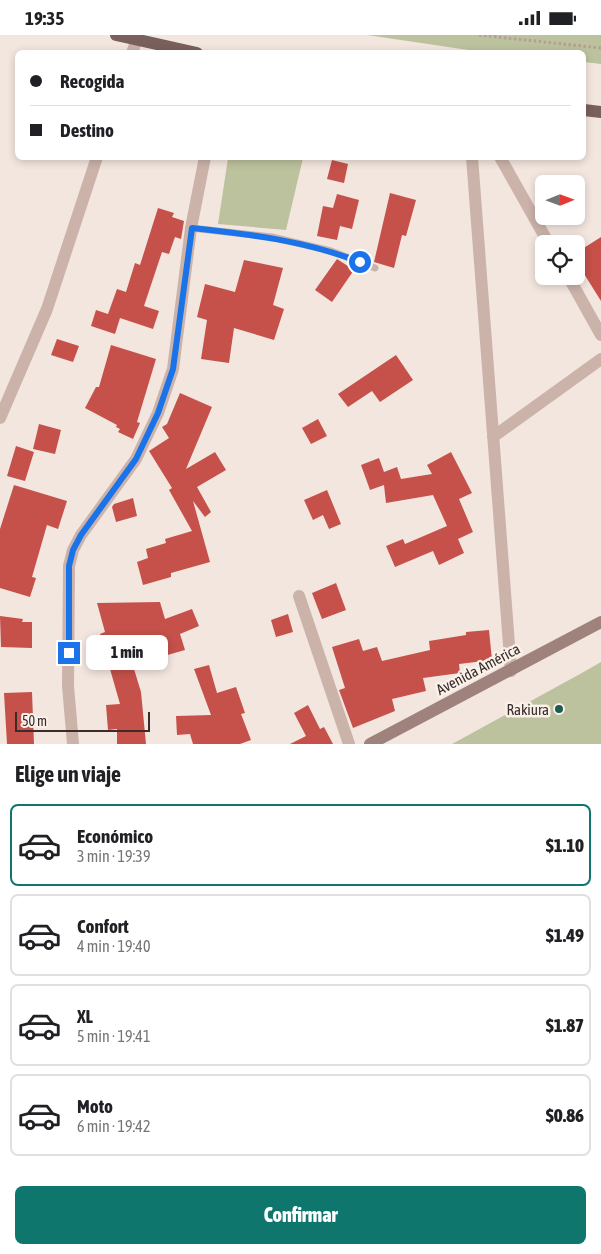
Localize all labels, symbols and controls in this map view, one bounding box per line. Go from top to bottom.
text: 19:35 [25,7,64,29]
text: Recogida [60,70,124,92]
text: Destino [60,119,114,141]
north arrow [535,175,585,225]
map controls [535,175,585,285]
button: locate [535,235,585,285]
route start [349,251,371,273]
callout: 1 min [86,635,169,671]
street label: Avenida América [433,640,523,698]
route end [58,642,80,664]
text: 1 min [111,643,143,661]
place label: Rakiura [507,701,549,718]
marker: Rakiura [553,703,565,715]
scale bar [15,709,150,732]
text: 50 m [22,713,47,729]
text: Elige un viaje [15,761,121,787]
icon: car [17,823,62,868]
text: Económico [77,825,153,847]
text: $1.10 [546,834,584,856]
text: 3 min · 19:39 [77,847,150,865]
icon: car [17,913,62,958]
text: Confort [77,915,129,937]
text: $1.49 [546,924,584,946]
text: 4 min · 19:40 [77,937,150,955]
icon: car [17,1003,62,1048]
text: XL [77,1005,93,1027]
text: $1.87 [546,1014,584,1036]
text: 5 min · 19:41 [77,1027,150,1045]
icon: car [17,1093,62,1138]
text: Moto [77,1095,113,1117]
text: $0.86 [546,1104,584,1126]
text: 6 min · 19:42 [77,1117,150,1135]
button: Confirmar [15,1186,586,1244]

